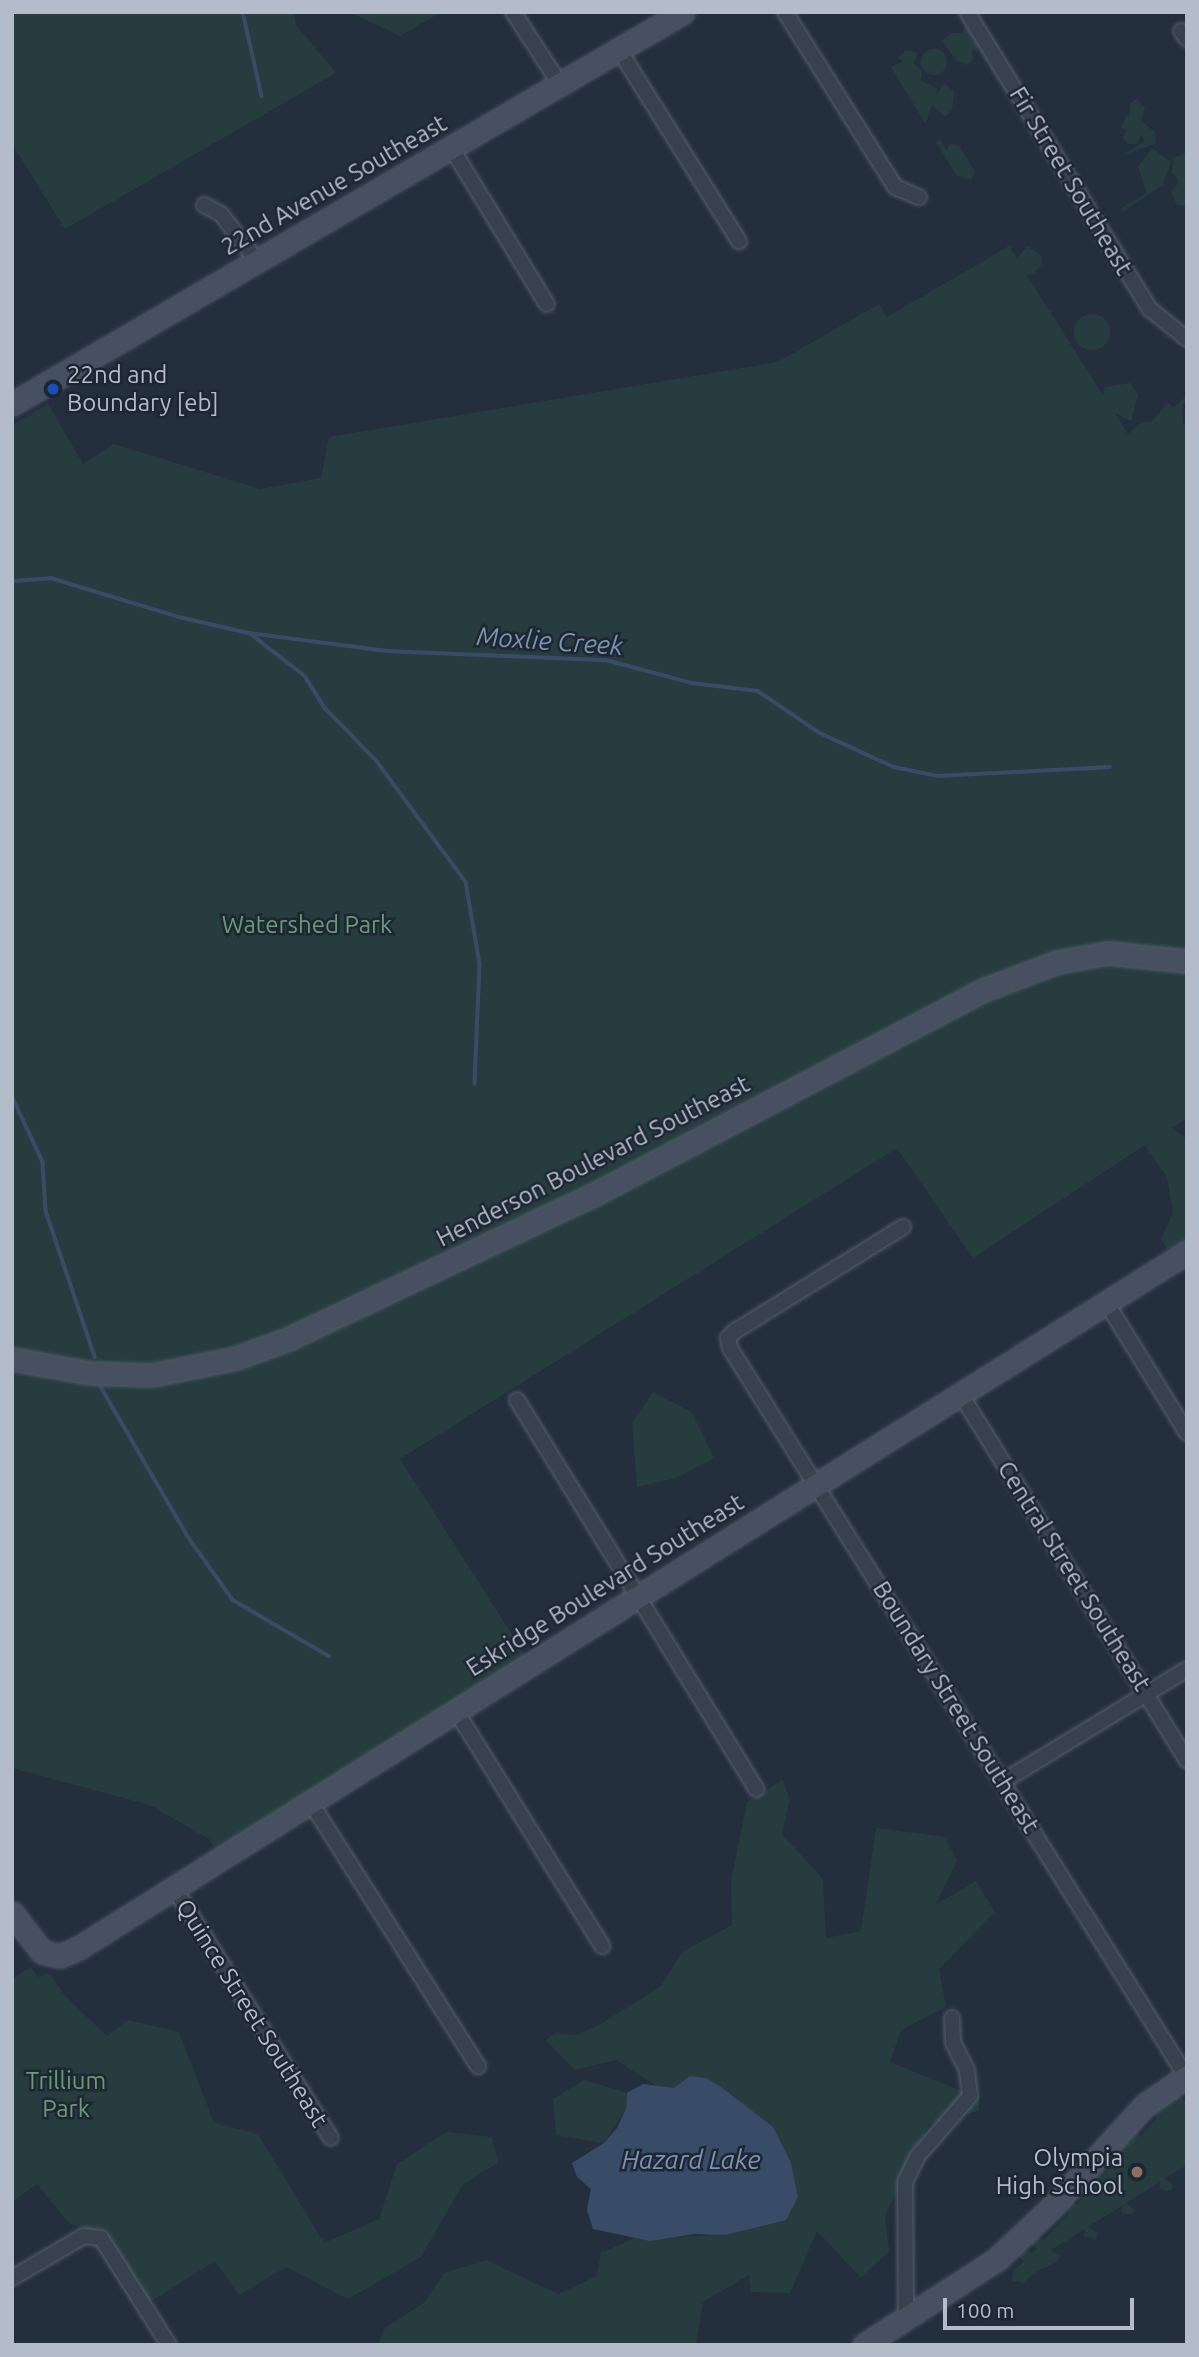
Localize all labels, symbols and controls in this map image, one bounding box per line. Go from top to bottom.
street label: Fir Street Southeast [1003,82,1139,280]
street label: 22nd Avenue Southeast [216,109,452,261]
place label: 22nd and Boundary [eb] [67,361,219,417]
marker: 22nd and Boundary [eb] [45,381,61,397]
water label: Moxlie Creek [476,620,624,662]
park label: Watershed Park [222,911,392,939]
street label: Henderson Boulevard Southeast [432,1069,754,1253]
street label: Central Street Southeast [991,1456,1157,1696]
street label: Eskridge Boulevard Southeast [461,1488,749,1682]
street label: Boundary Street Southeast [867,1576,1045,1838]
street label: Quince Street Southeast [170,1894,334,2132]
park label: Trillium Park [26,2067,106,2123]
water label: Hazard Lake [621,2144,761,2176]
place label: Olympia High School [996,2144,1123,2200]
marker: Olympia High School [1129,2164,1145,2180]
scale bar [947,2284,1138,2328]
text: 100 m [956,2298,1014,2322]

